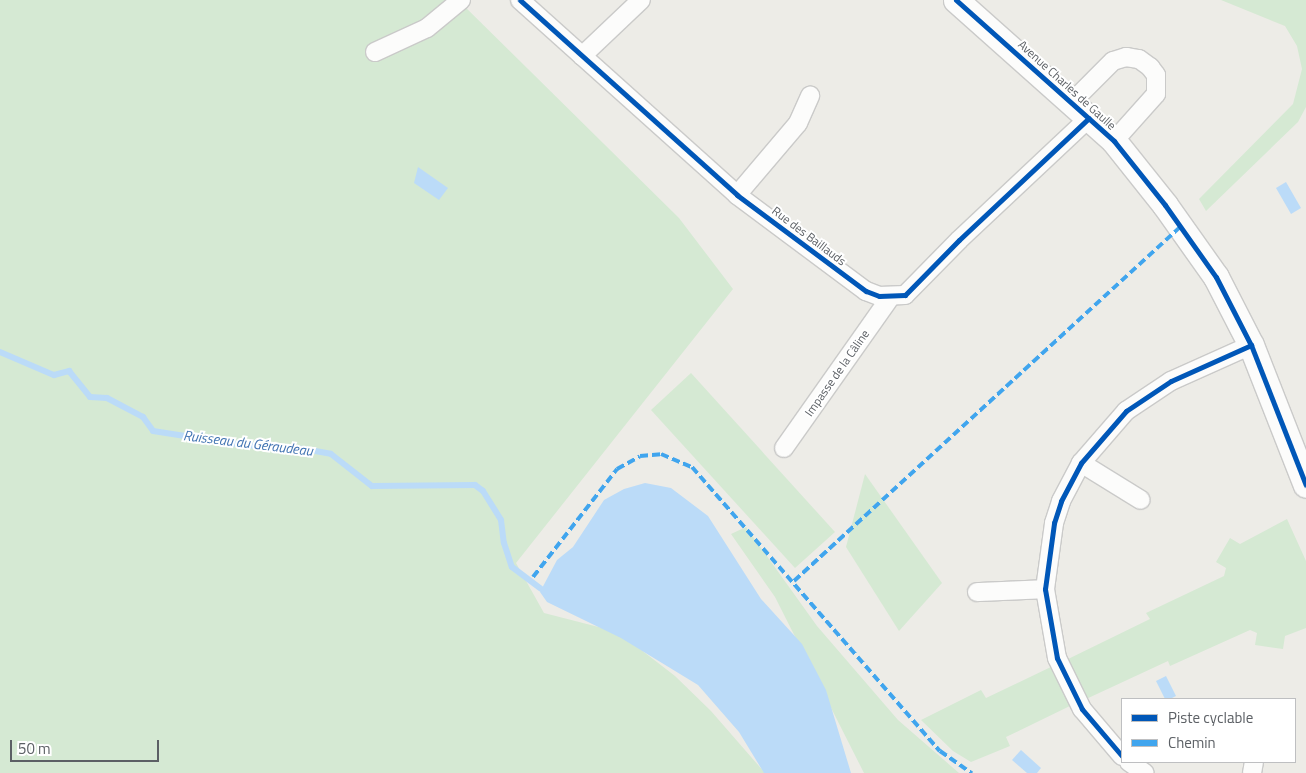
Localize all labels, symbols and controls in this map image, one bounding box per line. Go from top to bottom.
street label: Avenue Charles de Gaulle [1015,37,1119,133]
street label: Rue des Baillauds [769,203,849,269]
street label: Impasse de la Câline [802,327,872,419]
water label: Ruisseau du Géraudeau [182,427,314,459]
legend [1121,698,1296,763]
text: Piste cyclable [1168,706,1253,729]
scale bar [12,730,161,762]
text: Chemin [1168,731,1216,754]
text: 50 m [18,737,51,760]

